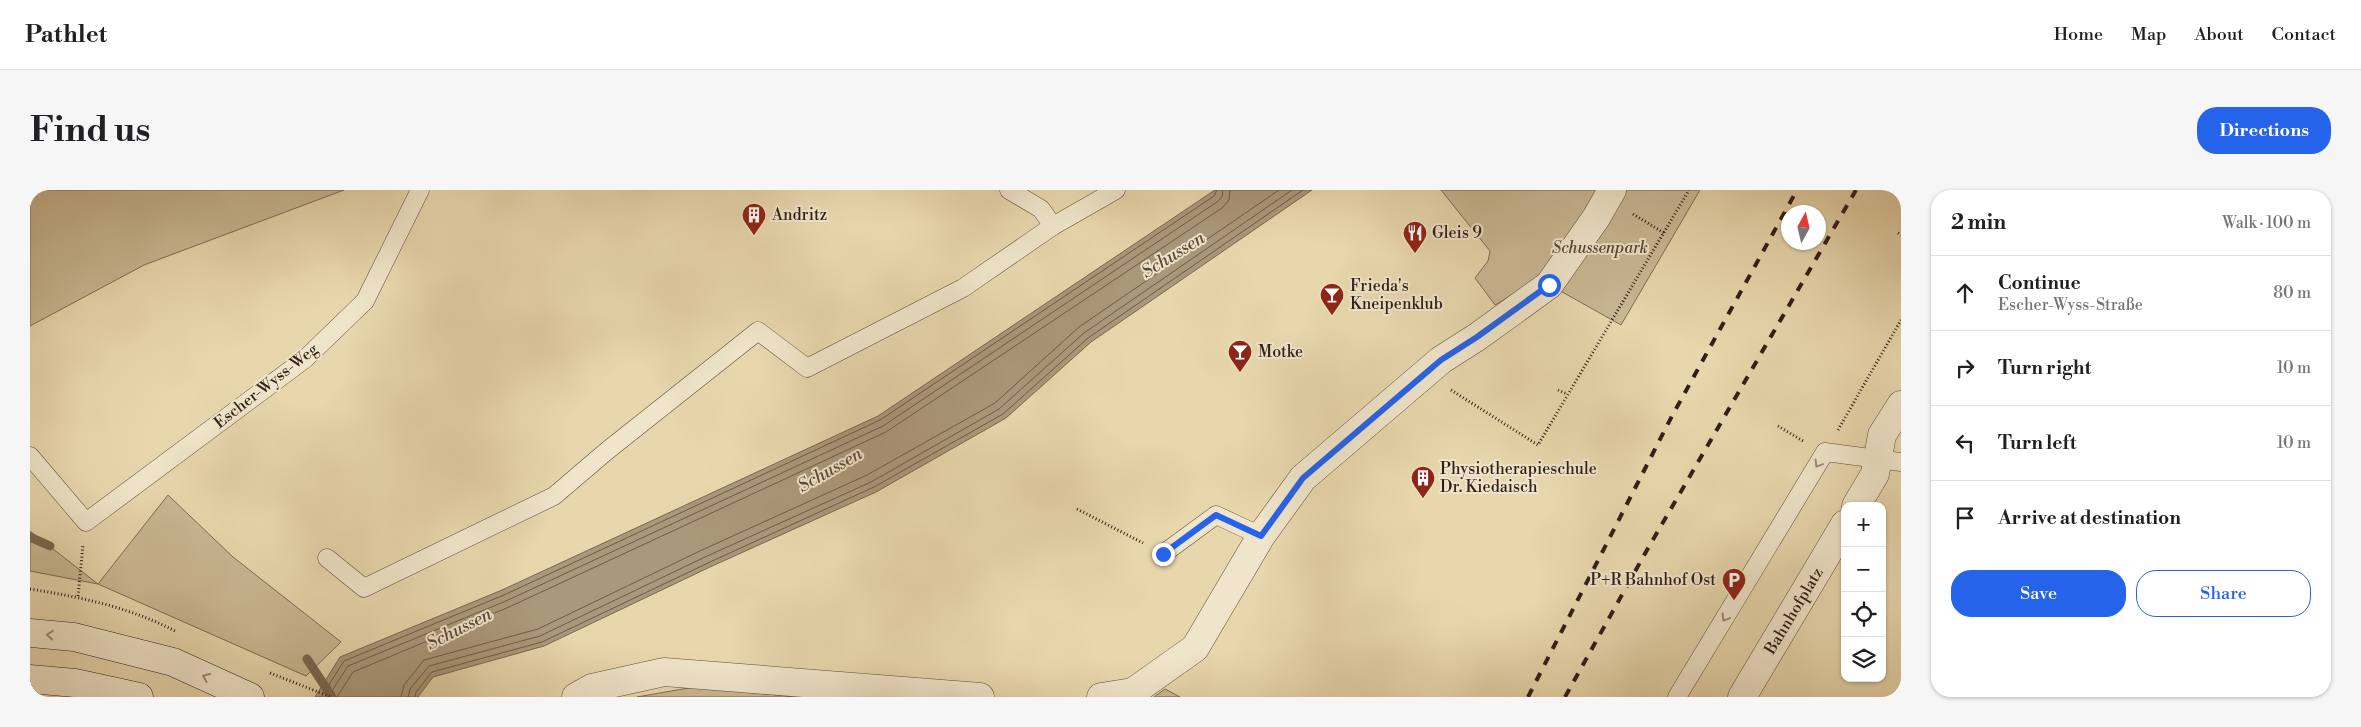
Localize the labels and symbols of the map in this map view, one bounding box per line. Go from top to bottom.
building icon: Andritz [741,202,767,236]
place label: Andritz [771,205,827,225]
north arrow [1781,205,1826,250]
restaurant icon: Gleis 9 [1402,220,1428,254]
place label: Gleis 9 [1432,223,1482,243]
water label: Schussen [1137,226,1210,284]
park label: Schussenpark [1552,238,1648,258]
route start [1538,274,1561,297]
place label: Frieda's Kneipenklub [1350,276,1443,314]
bar icon: Frieda's Kneipenklub [1319,282,1345,316]
street label: Escher-Wyss-Weg [210,339,323,433]
bar icon: Motke [1227,339,1253,373]
place label: Motke [1258,342,1303,362]
water label: Schussen [794,442,867,498]
one-way arrow [1815,458,1825,467]
place label: Physiotherapieschule Dr. Kiedaisch [1440,459,1597,497]
building icon: Physiotherapieschule Dr. Kiedaisch [1410,465,1436,499]
route end [1152,543,1175,566]
street label: Bahnhofplatz [1760,564,1828,659]
parking icon: P+R Bahnhof Ost [1721,567,1747,601]
place label: P+R Bahnhof Ost [1590,570,1716,590]
water label: Schussen [422,602,497,655]
one-way arrow [1722,612,1732,621]
one-way arrow [45,629,53,640]
one-way arrow [202,673,211,683]

